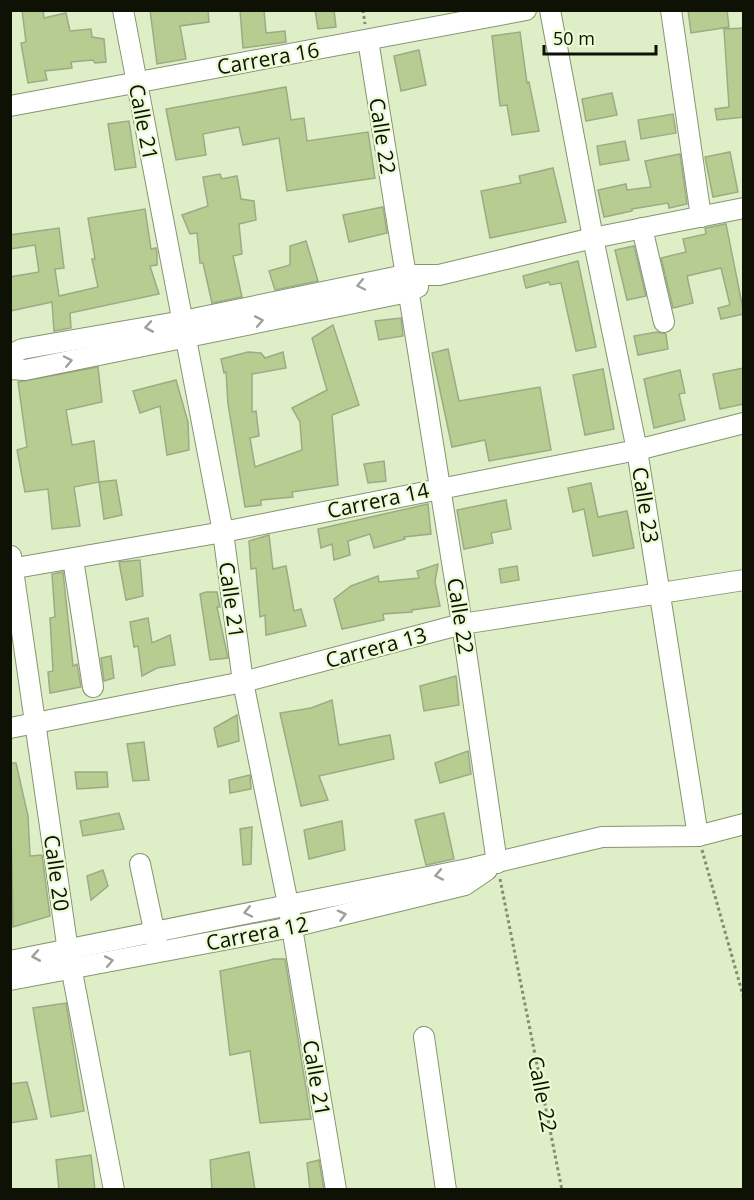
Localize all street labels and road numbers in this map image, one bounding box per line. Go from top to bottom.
street label: Carrera 16 [215,35,321,81]
street label: Calle 21 [123,82,165,162]
street label: Calle 22 [363,96,403,176]
street label: Calle 23 [626,465,666,545]
street label: Carrera 14 [324,476,432,524]
street label: Calle 21 [213,560,251,640]
street label: Calle 22 [441,576,481,656]
street label: Carrera 13 [322,620,430,674]
street label: Calle 20 [38,833,76,913]
street label: Carrera 12 [203,909,311,957]
street label: Calle 21 [297,1038,337,1118]
street label: Calle 22 [522,1054,564,1134]

